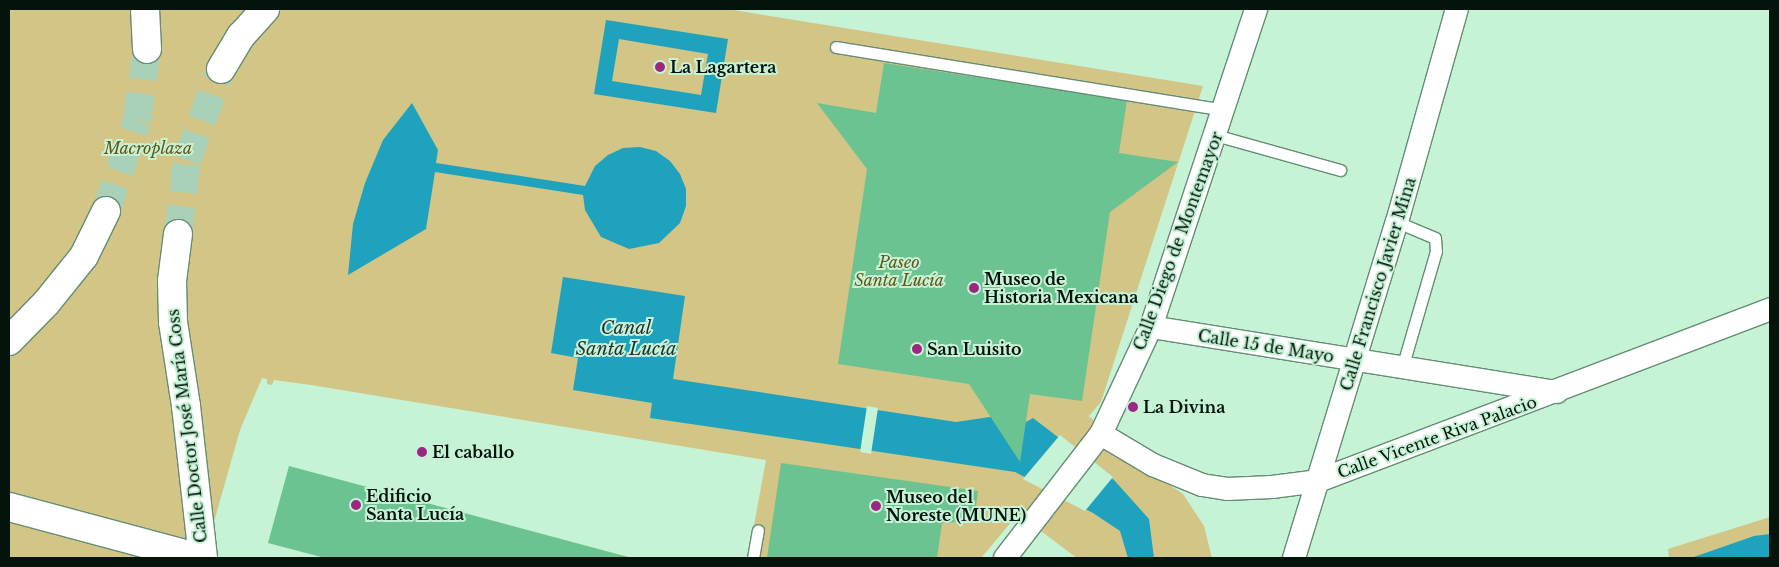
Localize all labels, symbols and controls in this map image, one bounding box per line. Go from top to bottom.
place label: La Lagartera [670,57,776,77]
marker: La Lagartera [654,61,666,73]
street label: Calle Diego de Montemayor [1129,129,1227,353]
park label: Macroplaza [104,138,192,158]
street label: Calle Francisco Javier Mina [1336,175,1420,393]
park label: Paseo Santa Lucía [854,252,944,290]
place label: Museo de Historia Mexicana [984,269,1139,307]
marker: Museo de Historia Mexicana [968,282,980,294]
street label: Calle Doctor José María Coss [163,308,211,544]
water label: Canal Santa Lucía [575,318,677,360]
street label: Calle 15 de Mayo [1197,326,1335,366]
place label: San Luisito [927,339,1022,359]
marker: San Luisito [911,343,923,355]
street label: Calle Vicente Riva Palacio [1334,392,1540,482]
place label: La Divina [1143,397,1225,417]
marker: La Divina [1127,401,1139,413]
place label: El caballo [432,442,514,462]
marker: El caballo [416,446,428,458]
place label: Edificio Santa Lucía [366,486,464,524]
place label: Museo del Noreste (MUNE) [886,487,1026,525]
marker: Edificio Santa Lucía [350,499,362,511]
marker: Museo del Noreste (MUNE) [870,500,882,512]

